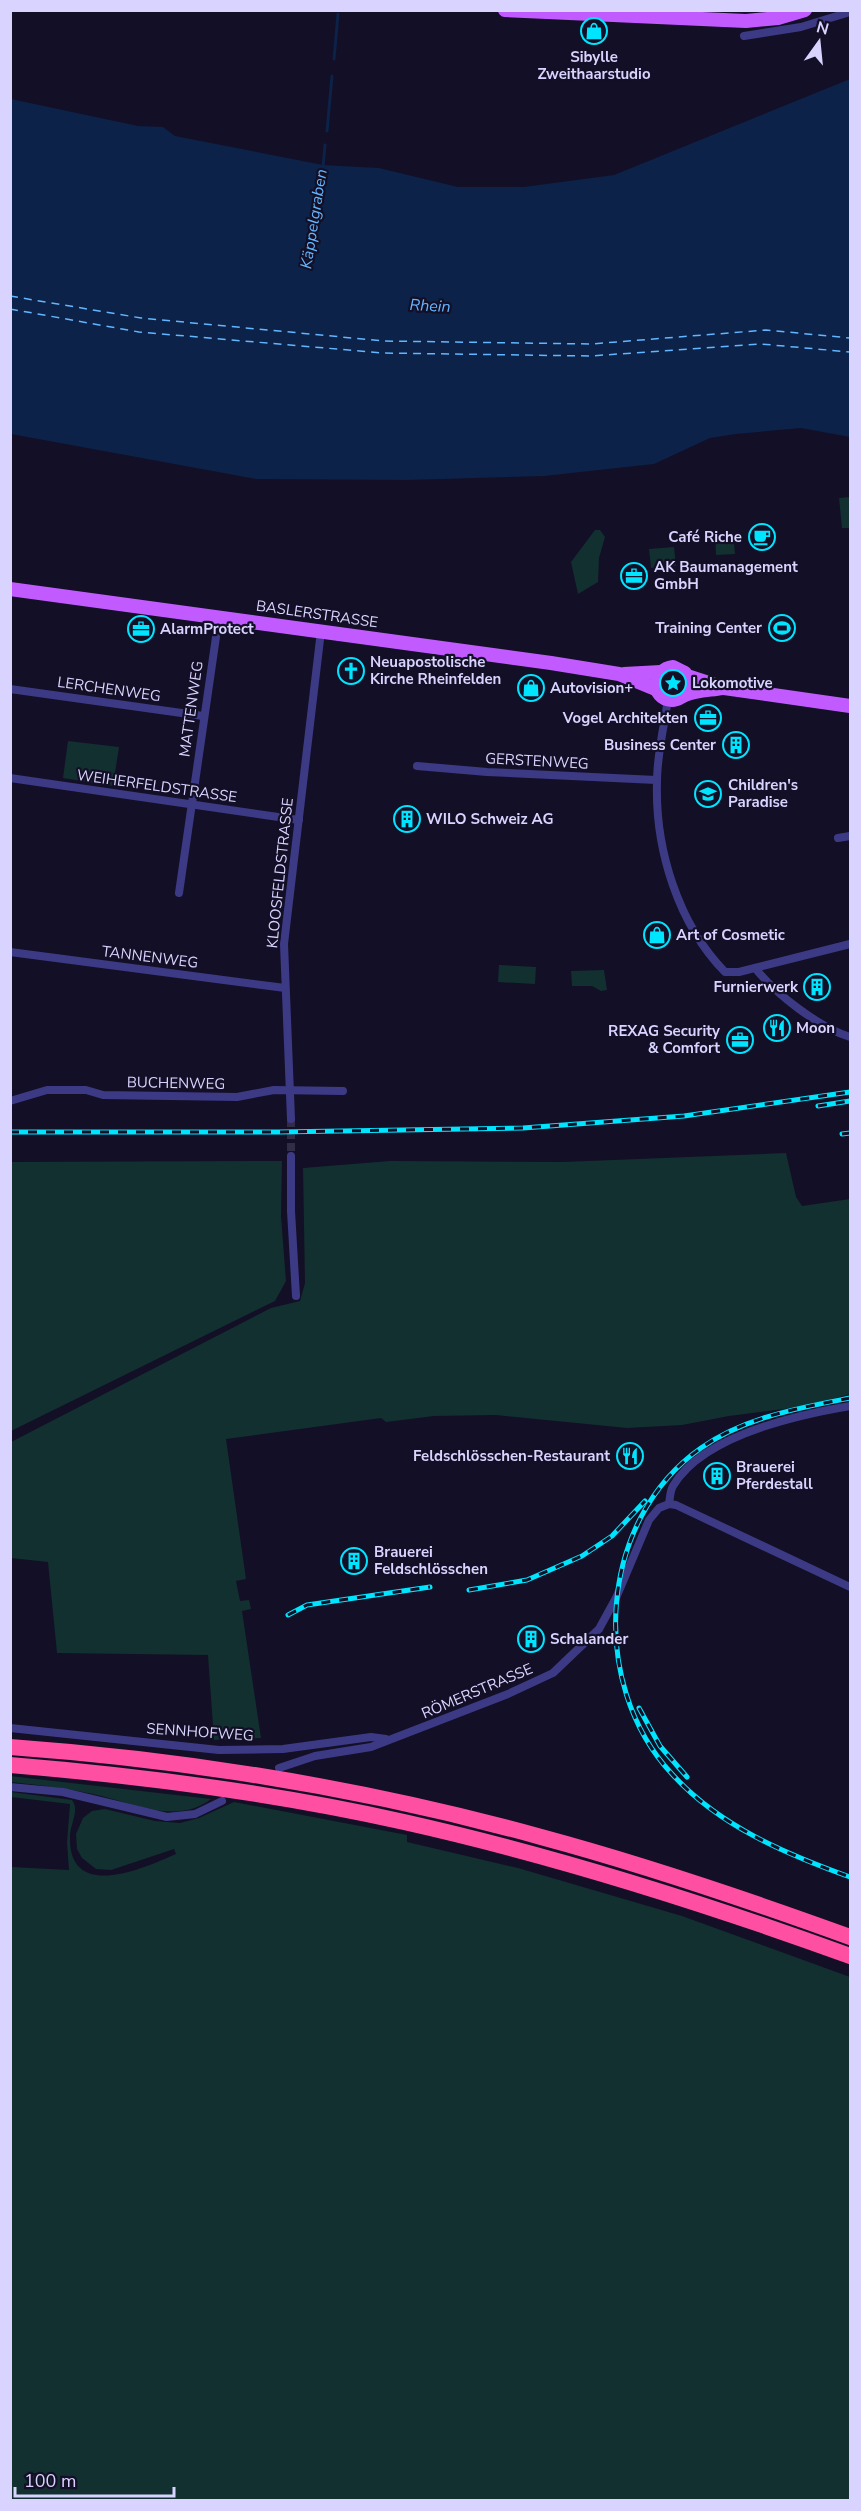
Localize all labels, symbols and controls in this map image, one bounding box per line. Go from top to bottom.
north arrow [789,12,849,72]
shop icon: Sibylle Zweithaarstudio [579,16,609,46]
text: N [814,16,831,41]
place label: Sibylle Zweithaarstudio [537,47,651,84]
water label: Käppelgraben [295,168,333,270]
water label: Rhein [409,294,451,318]
cafe icon: Café Riche [747,522,777,552]
place label: Café Riche [668,527,742,547]
place label: AK Baumanagement GmbH [654,557,798,594]
office icon: AK Baumanagement GmbH [619,561,649,591]
street label: BASLERSTRASSE [255,596,379,632]
sports icon: Training Center [767,613,797,643]
office icon: AlarmProtect [126,614,156,644]
place label: Training Center [655,618,762,638]
place label: AlarmProtect [160,619,254,639]
place label: Neuapostolische Kirche Rheinfelden [370,652,501,689]
church icon: Neuapostolische Kirche Rheinfelden [336,656,366,686]
street label: MATTENWEG [174,660,208,758]
place icon: Lokomotive [658,668,688,698]
street label: LERCHENWEG [56,672,162,706]
shop icon: Autovision+ [516,673,546,703]
place label: Lokomotive [692,673,773,693]
place label: Autovision+ [550,678,633,698]
office icon: Vogel Architekten [693,703,723,733]
place label: Vogel Architekten [562,708,688,728]
building icon: Business Center [721,730,751,760]
place label: Business Center [604,735,716,755]
street label: GERSTENWEG [485,748,589,774]
street label: WEIHERFELDSTRASSE [76,765,238,807]
place label: Children's Paradise [728,775,798,812]
school or university icon: Children's Paradise [693,779,723,809]
street label: KLOOSFELDSTRASSE [262,797,298,949]
building icon: WILO Schweiz AG [392,804,422,834]
place label: WILO Schweiz AG [426,809,554,829]
shop icon: Art of Cosmetic [642,920,672,950]
place label: Art of Cosmetic [676,925,785,945]
street label: TANNENWEG [101,941,199,973]
building icon: Furnierwerk [802,972,832,1002]
place label: Furnierwerk [713,977,799,997]
restaurant icon: Moon [762,1013,792,1043]
place label: Moon [796,1018,835,1038]
place label: REXAG Security & Comfort [608,1021,720,1058]
office icon: REXAG Security & Comfort [725,1025,755,1055]
street label: BUCHENWEG [127,1072,225,1094]
restaurant icon: Feldschlösschen-Restaurant [615,1441,645,1471]
place label: Feldschlösschen-Restaurant [413,1446,610,1466]
place label: Brauerei Pferdestall [736,1457,813,1494]
building icon: Brauerei Pferdestall [702,1461,732,1491]
place label: Brauerei Feldschlösschen [374,1542,488,1579]
building icon: Brauerei Feldschlösschen [339,1546,369,1576]
building icon: Schalander [516,1624,546,1654]
place label: Schalander [550,1629,628,1649]
street label: RÖMERSTRASSE [418,1659,536,1723]
street label: SENNHOFWEG [146,1718,254,1746]
scale bar [15,2460,174,2498]
text: 100 m [24,2469,76,2493]

